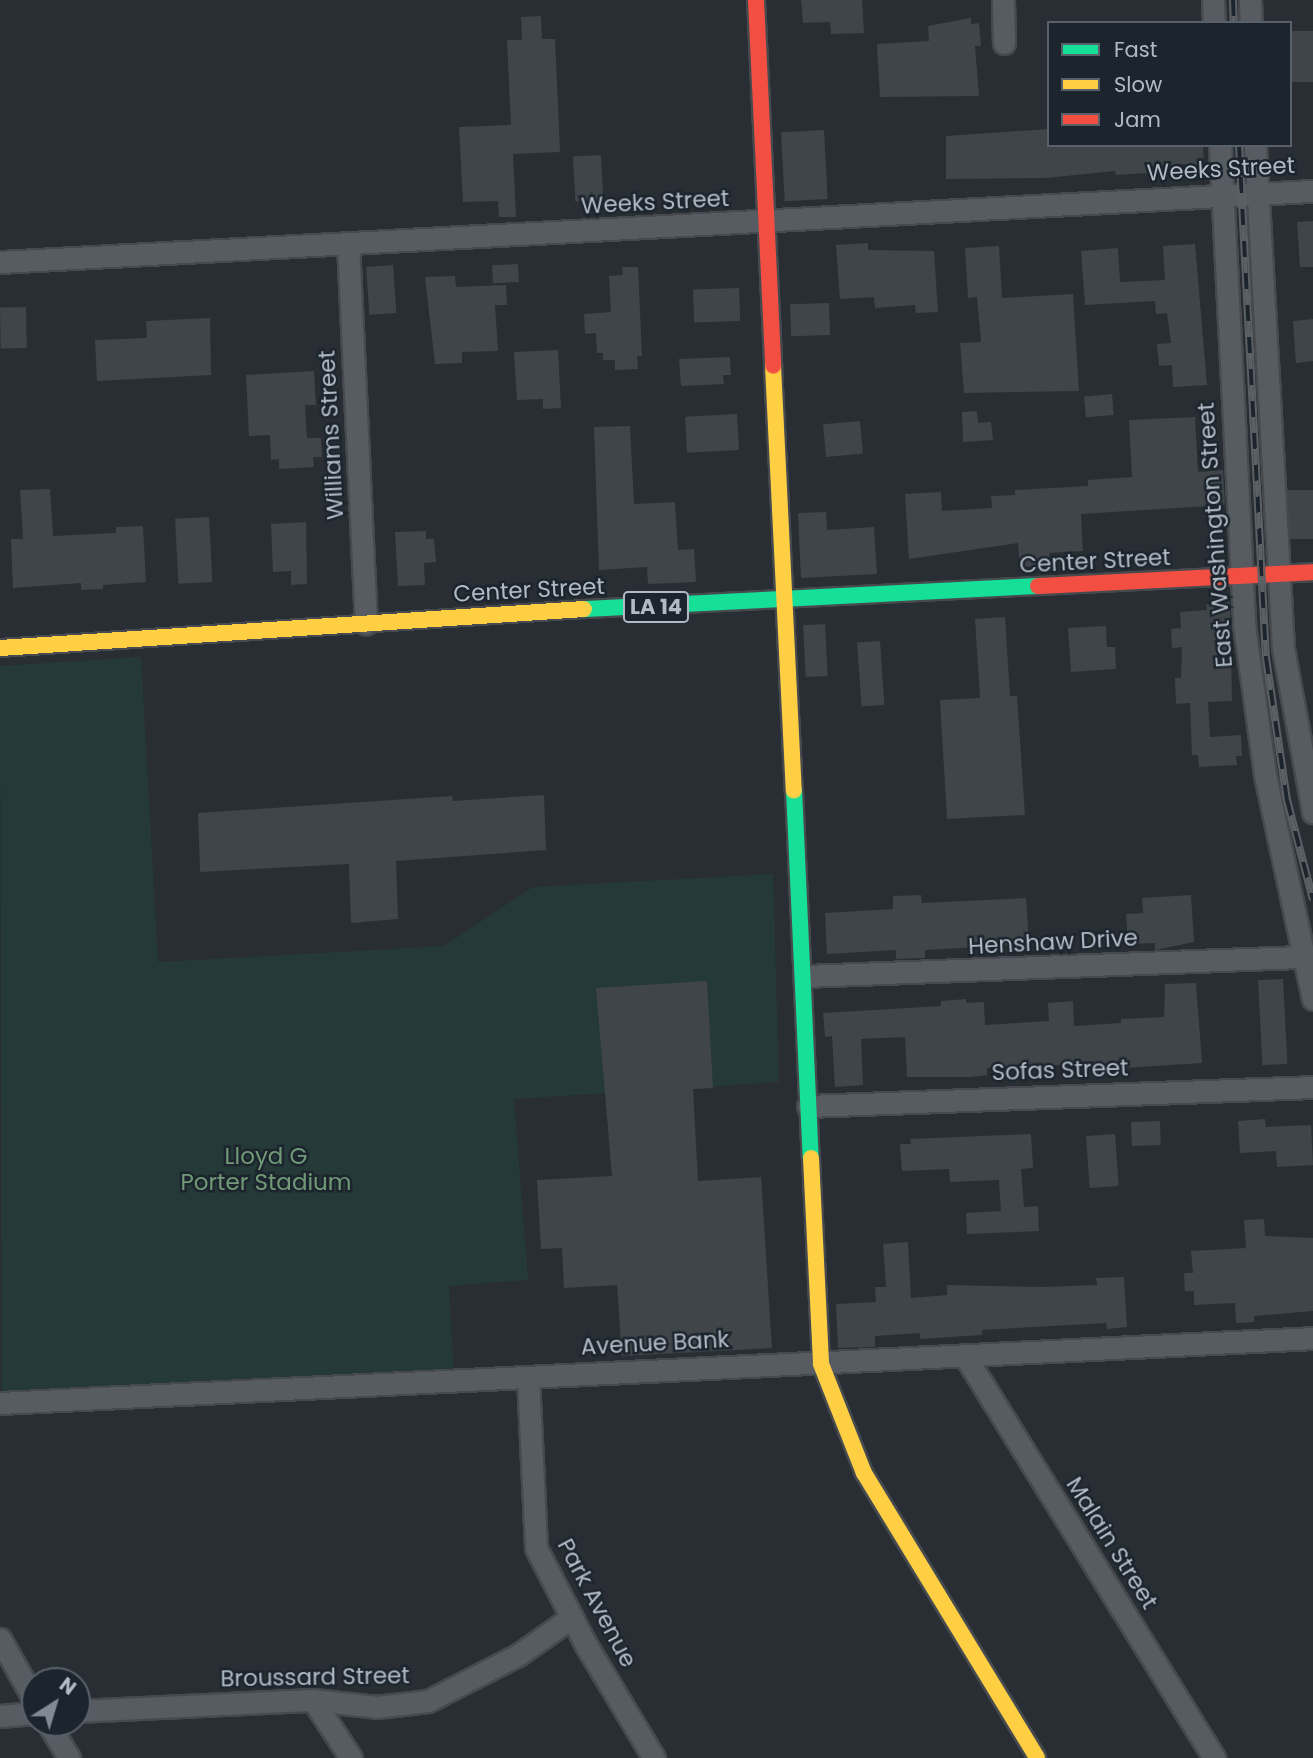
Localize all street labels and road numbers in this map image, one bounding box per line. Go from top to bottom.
street label: Weeks Street [1146,151,1296,187]
street label: Weeks Street [580,184,730,220]
street label: Williams Street [313,349,349,521]
street label: East Washington Street [1192,401,1238,669]
street label: Center Street [1019,543,1171,579]
street label: Center Street [453,572,605,608]
road number: LA 14 [623,590,689,624]
street label: Henshaw Drive [967,924,1139,960]
street label: Sofas Street [991,1054,1129,1086]
street label: Avenue Bank [580,1325,730,1361]
street label: Malain Street [1060,1472,1164,1614]
street label: Park Avenue [552,1534,642,1672]
street label: Broussard Street [220,1662,410,1692]

